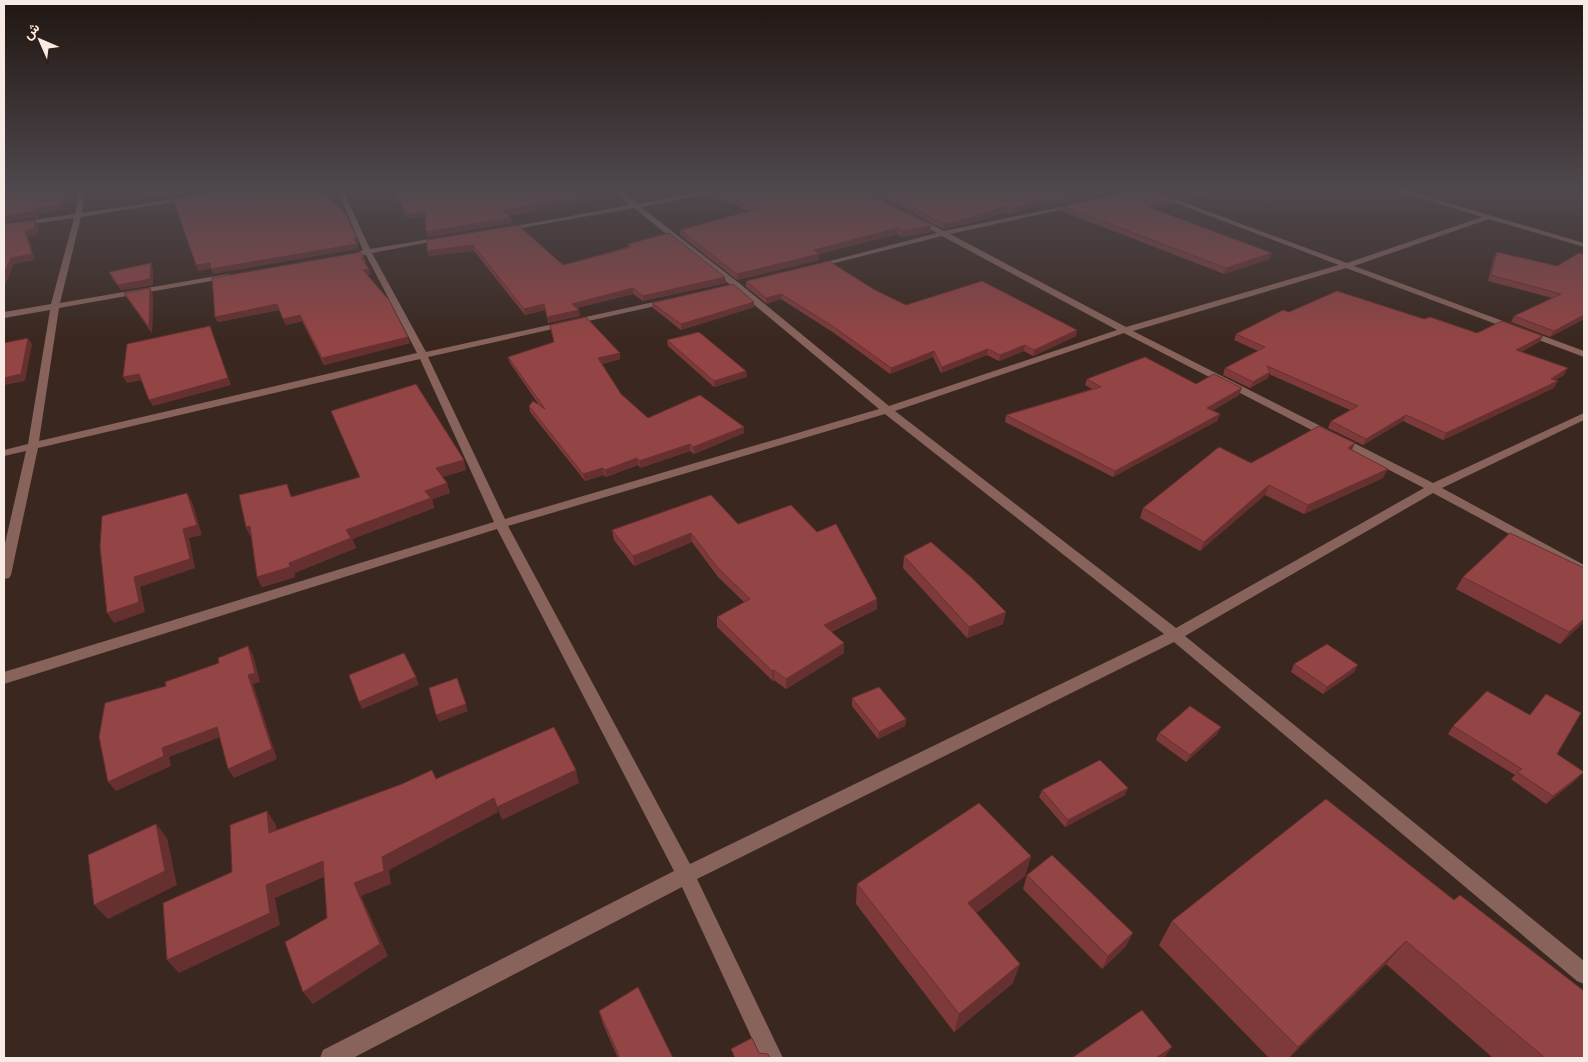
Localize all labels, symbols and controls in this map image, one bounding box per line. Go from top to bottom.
north arrow [15,15,65,65]
text: ش [19,19,43,43]

